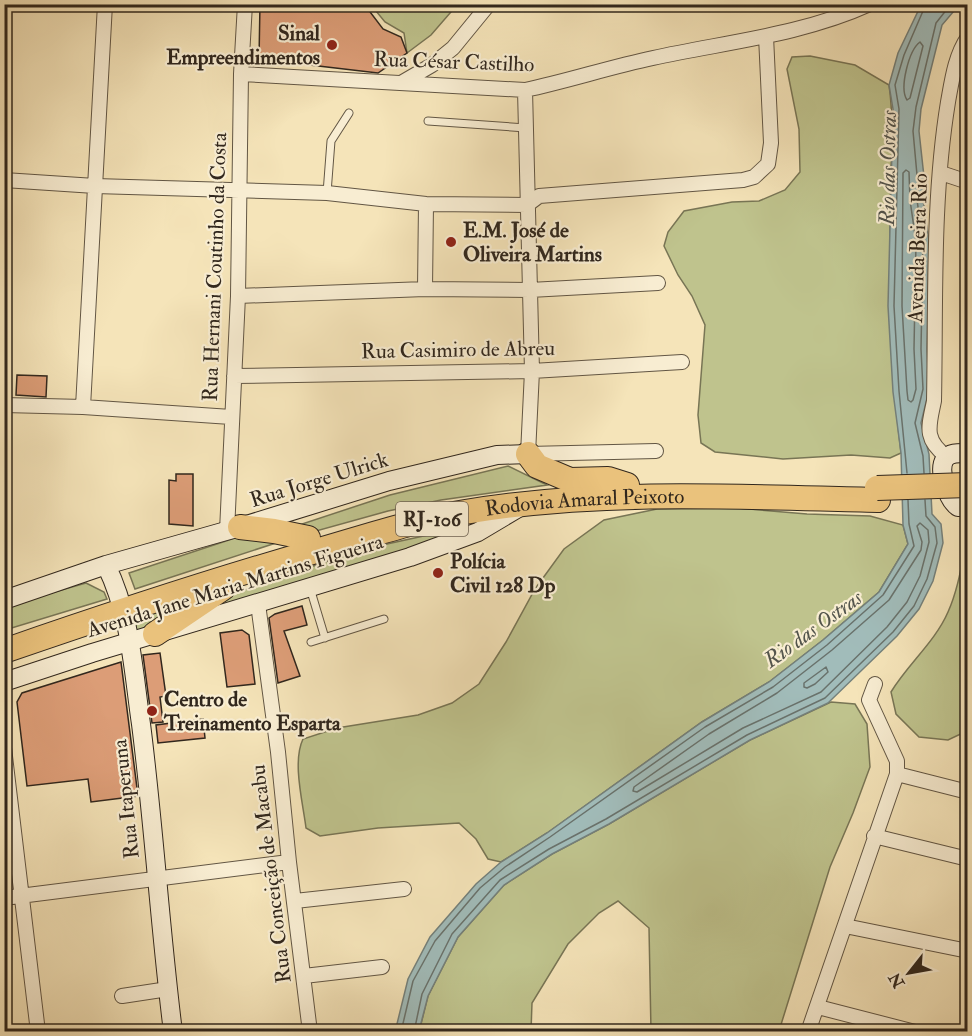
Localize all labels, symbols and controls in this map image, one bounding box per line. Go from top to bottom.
place label: Sinal Empreendimentos [166,20,321,71]
marker: Sinal Empreendimentos [325,38,339,52]
street label: Rua César Castilho [373,46,535,78]
water label: Rio das Ostras [873,109,903,227]
street label: Rua Hernani Coutinho da Costa [197,132,233,402]
street label: Avenida Beira Rio [902,173,934,324]
place label: E.M. José de Oliveira Martins [463,217,602,268]
marker: E.M. José de Oliveira Martins [444,235,458,249]
street label: Rua Casimiro de Abreu [361,335,555,365]
street label: Rua Jorge Ulrick [247,446,391,514]
street label: Rodovia Amaral Peixoto [483,483,684,522]
road number: RJ-106 [396,502,468,536]
street label: Avenida Jane Maria Martins Figueira [83,528,387,644]
place label: Polícia Civil 128 Dp [450,548,556,599]
marker: Polícia Civil 128 Dp [431,566,445,580]
water label: Rio das Ostras [757,583,869,675]
place label: Centro de Treinamento Esparta [163,686,342,737]
marker: Centro de Treinamento Esparta [145,704,159,718]
street label: Rua Itaperuna [106,738,146,860]
street label: Rua Conceição de Macabu [244,763,298,985]
north arrow [879,943,939,1003]
text: N [884,968,910,992]

